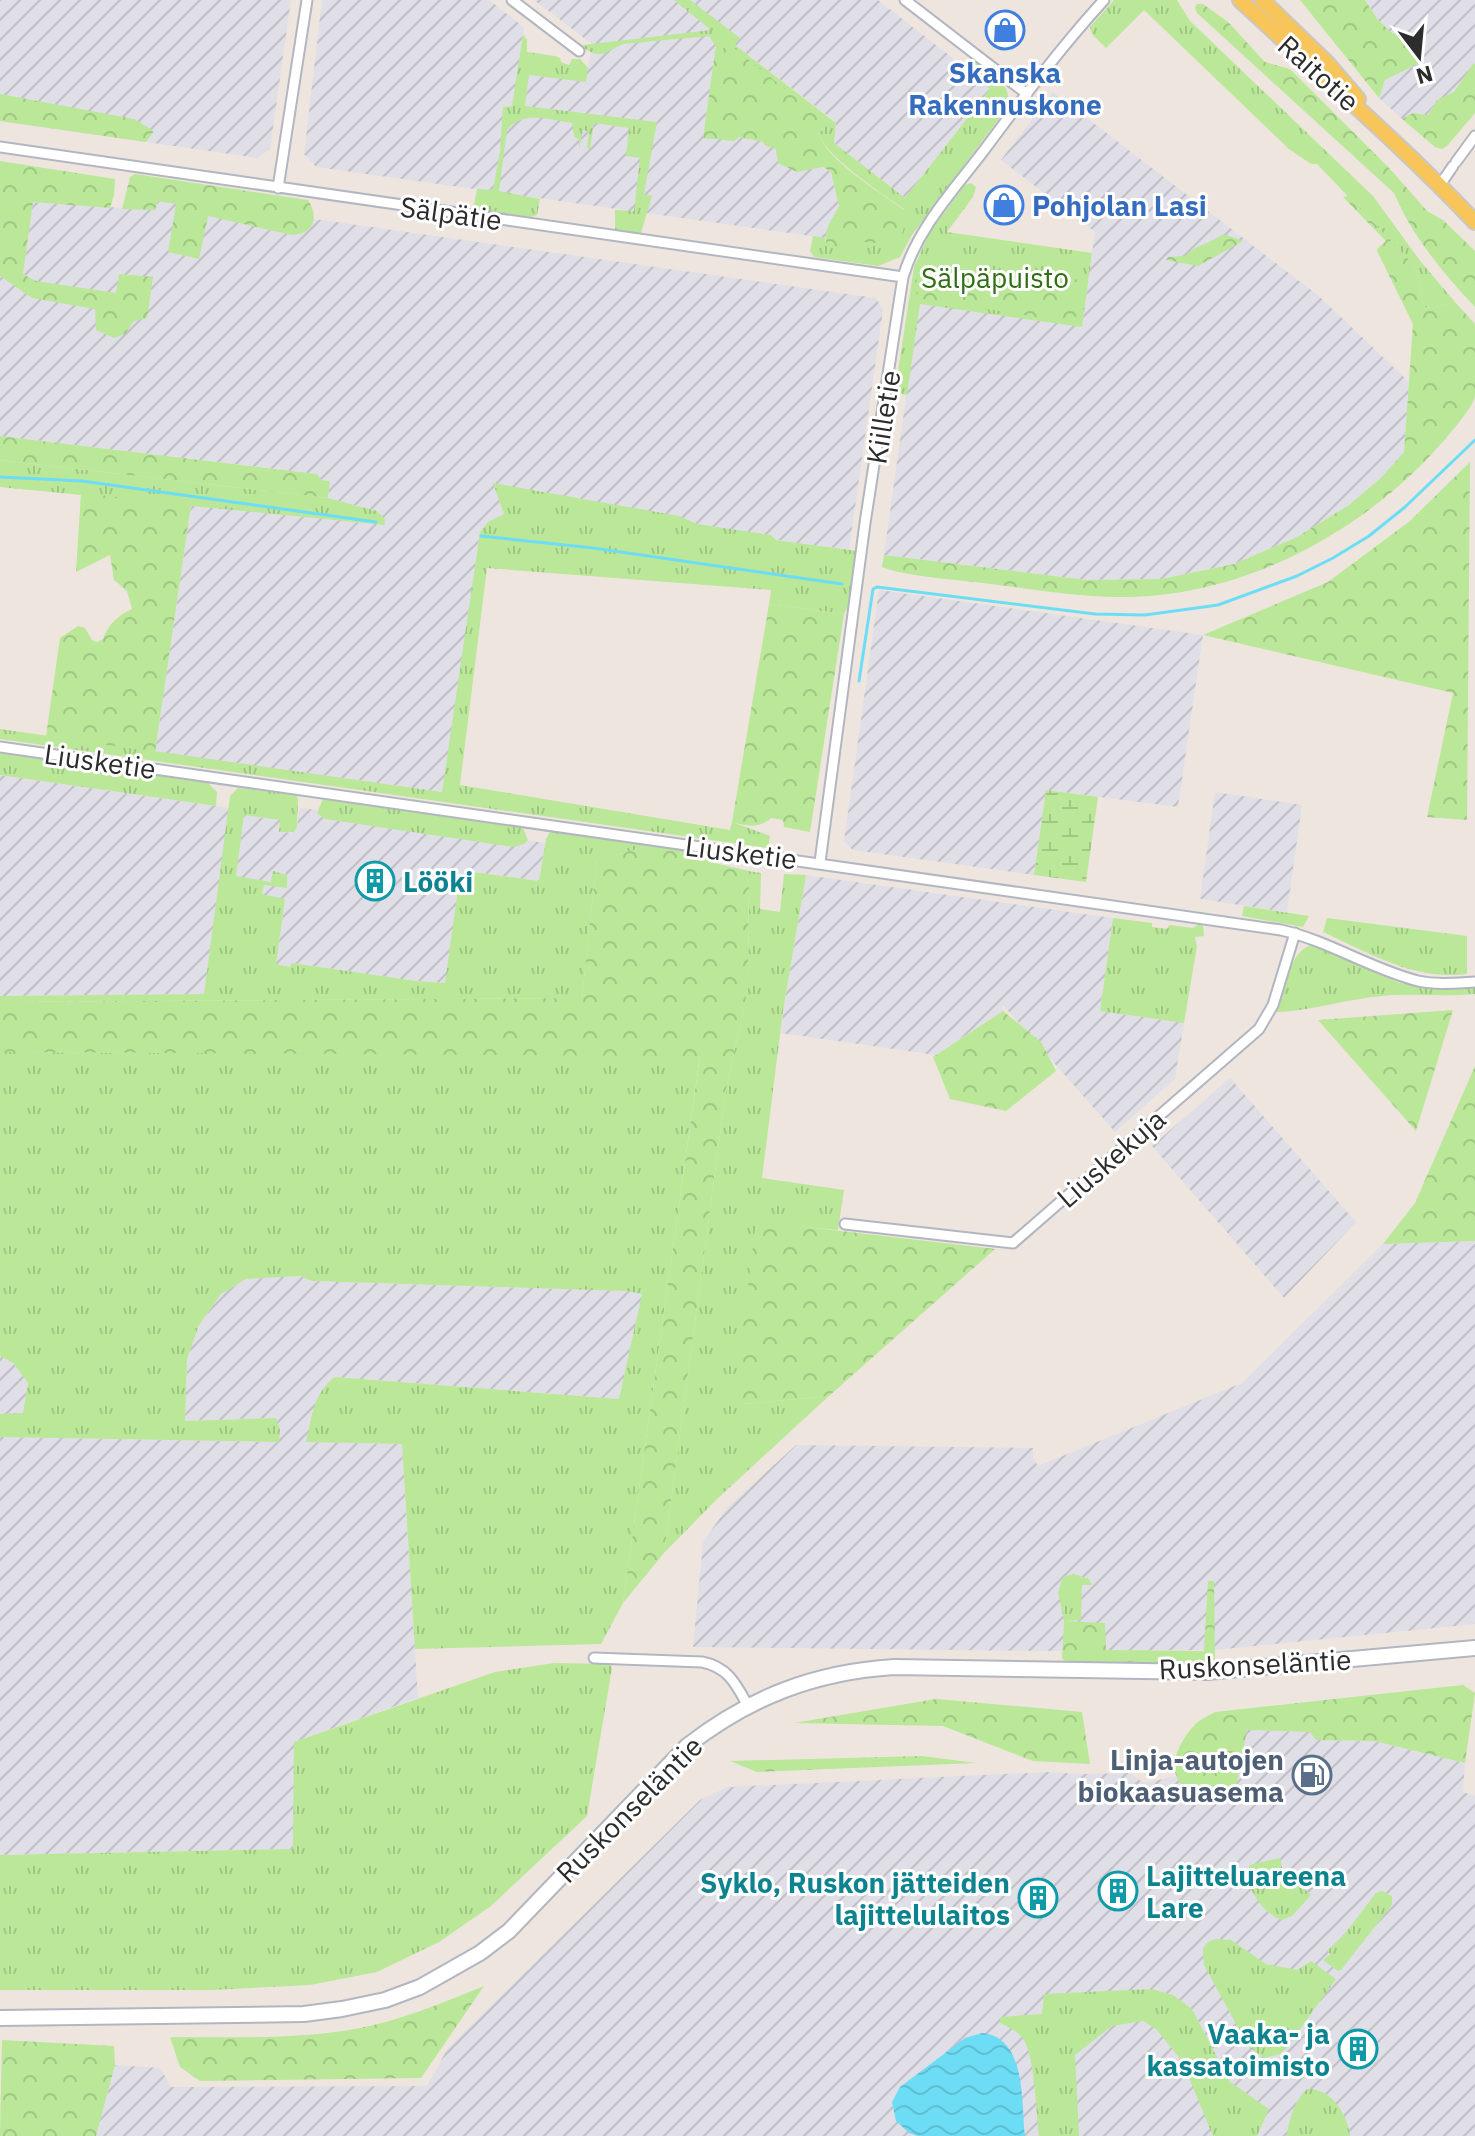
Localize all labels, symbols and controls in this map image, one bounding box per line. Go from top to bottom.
shop icon: Skanska Rakennuskone [984,9,1026,51]
north arrow [1379,16,1459,96]
street label: Raitotie [1271,27,1367,119]
place label: Skanska Rakennuskone [908,54,1102,123]
text: N [1413,60,1436,92]
shop icon: Pohjolan Lasi [983,184,1025,226]
place label: Pohjolan Lasi [1032,187,1207,224]
street label: Sälpätie [398,188,504,238]
park label: Sälpäpuisto [921,259,1069,296]
street label: Kiilletie [857,367,909,467]
street label: Liusketie [42,735,158,787]
street label: Liusketie [683,827,799,877]
building icon: Lööki [354,860,396,902]
place label: Lööki [403,863,473,900]
street label: Liuskekuja [1049,1101,1173,1215]
street label: Ruskonseläntie [1158,1640,1352,1688]
street label: Ruskonseläntie [548,1728,710,1890]
place label: Linja-autojen biokaasuasema [1078,1741,1284,1810]
fuel station icon: Linja-autojen biokaasuasema [1291,1754,1333,1796]
place label: Lajitteluareena Lare [1146,1857,1346,1926]
place label: Syklo, Ruskon jätteiden lajittelulaitos [700,1864,1010,1933]
building icon: Lajitteluareena Lare [1097,1870,1139,1912]
building icon: Syklo, Ruskon jätteiden lajittelulaitos [1017,1877,1059,1919]
place label: Vaaka- ja kassatoimisto [1146,2015,1330,2084]
building icon: Vaaka- ja kassatoimisto [1337,2028,1379,2070]

